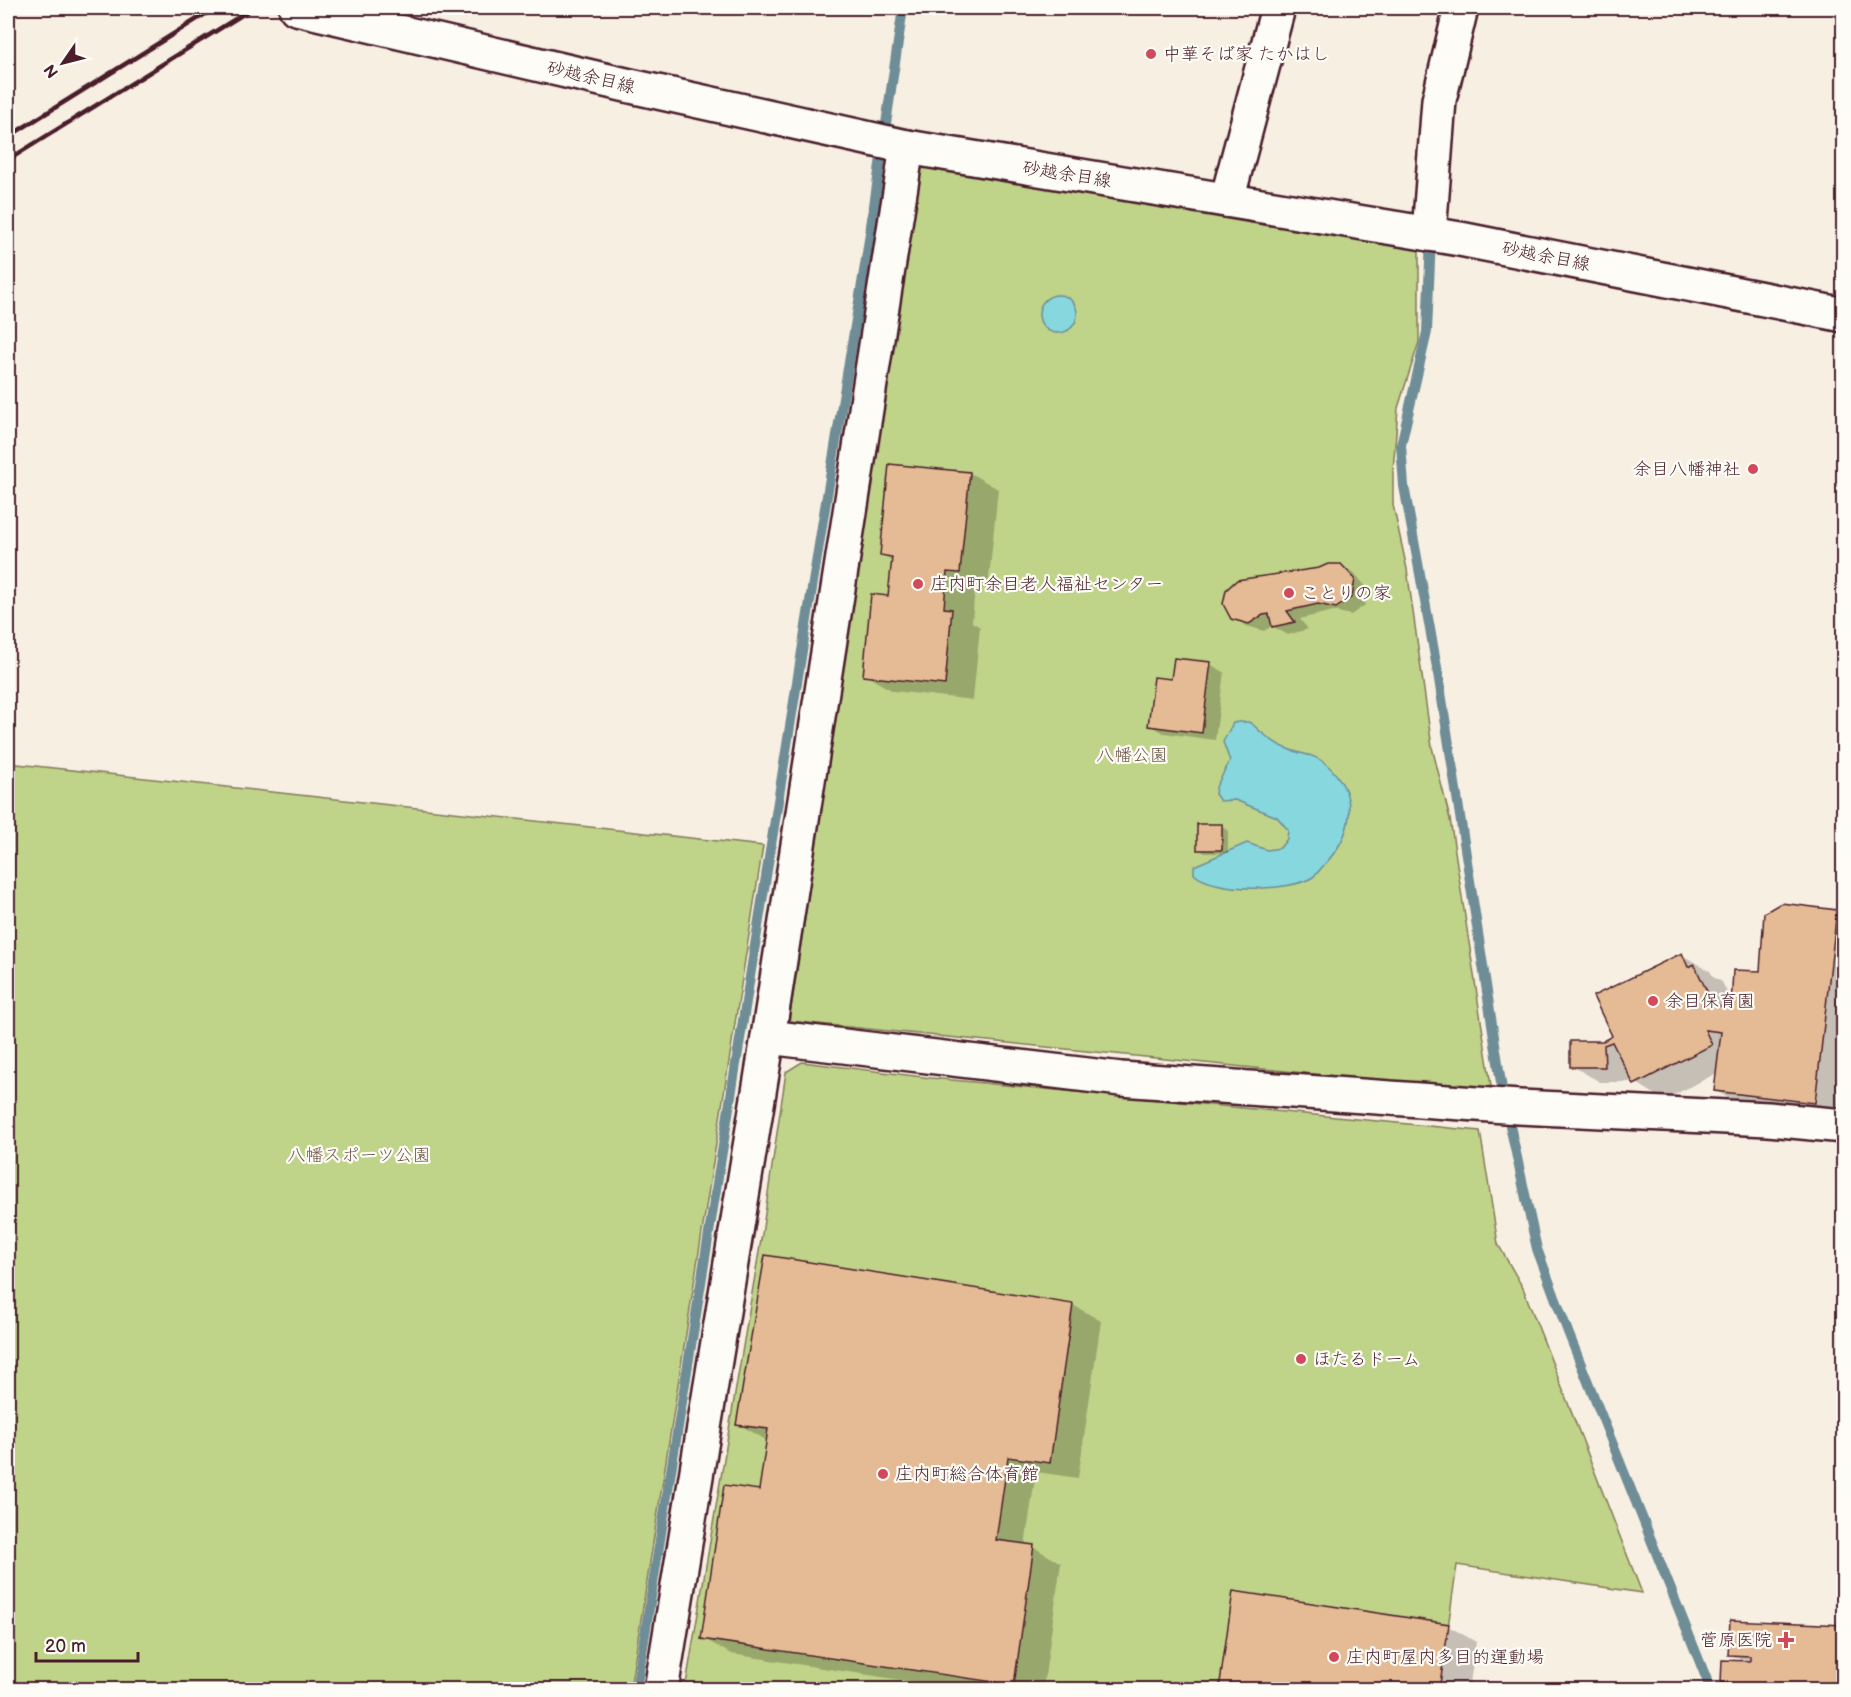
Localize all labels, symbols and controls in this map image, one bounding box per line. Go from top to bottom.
north arrow [33,33,93,93]
place label: 中華そば家 たかはし [1163,44,1330,65]
marker: 中華そば家 たかはし [1144,47,1158,61]
street label: 砂越余目線 [545,57,637,98]
text: N [41,60,63,81]
street label: 砂越余目線 [1021,157,1113,192]
street label: 砂越余目線 [1500,238,1592,275]
place label: 余目八幡神社 [1633,459,1741,480]
marker: 余目八幡神社 [1746,462,1760,476]
place label: 庄内町余目老人福祉センター [930,574,1163,595]
marker: 庄内町余目老人福祉センター [911,577,925,591]
place label: ことりの家 [1301,583,1391,604]
marker: ことりの家 [1282,586,1296,600]
park label: 八幡公園 [1096,745,1168,766]
place label: 余目保育園 [1665,991,1755,1012]
marker: 余目保育園 [1646,994,1660,1008]
park label: 八幡スポーツ公園 [287,1145,431,1166]
place label: ほたるドーム [1313,1349,1420,1370]
marker: ほたるドーム [1294,1352,1308,1366]
place label: 庄内町総合体育館 [895,1464,1039,1485]
marker: 庄内町総合体育館 [876,1467,890,1481]
scale bar [36,1625,138,1663]
place label: 菅原医院 [1700,1630,1772,1651]
marker: 菅原医院 [1777,1631,1795,1649]
text: 20 m [45,1636,86,1657]
place label: 庄内町屋内多目的運動場 [1346,1647,1544,1668]
marker: 庄内町屋内多目的運動場 [1327,1650,1341,1664]

